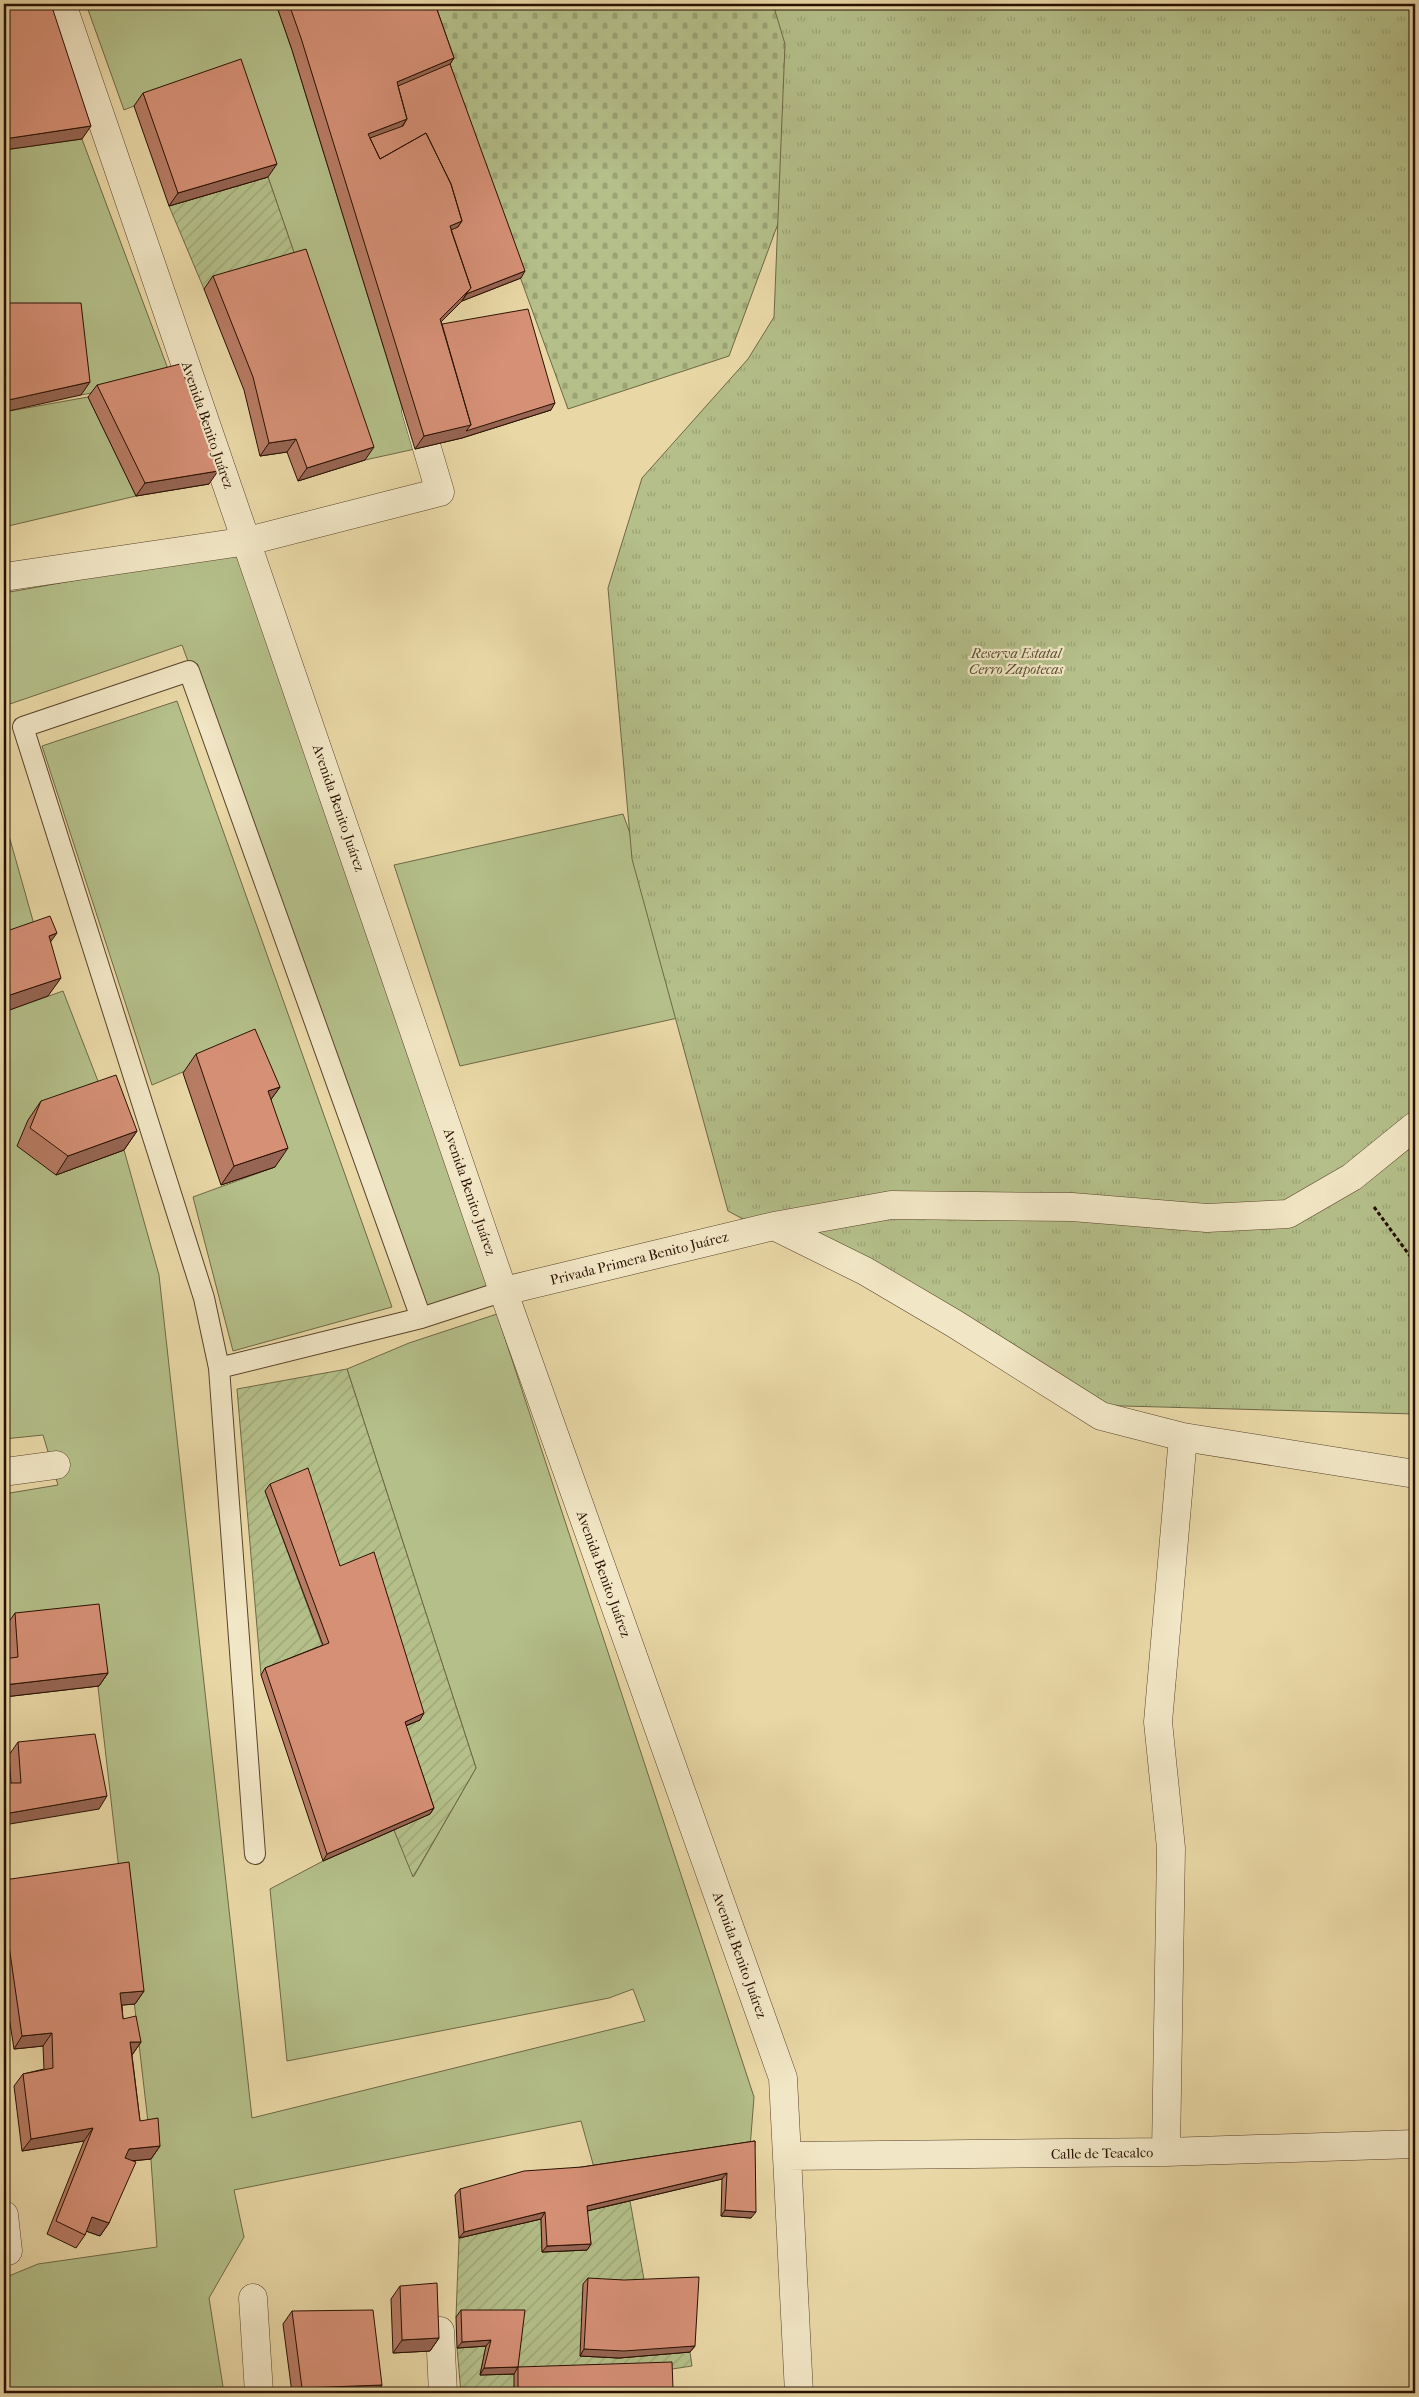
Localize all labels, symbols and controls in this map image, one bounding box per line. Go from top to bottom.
street label: Avenida Benito Juárez [177,358,237,491]
park label: Reserva Estatal Cerro Zapotecas [969,645,1064,678]
street label: Avenida Benito Juárez [308,741,368,874]
street label: Avenida Benito Juárez [439,1125,499,1258]
street label: Privada Primera Benito Juárez [548,1228,730,1289]
street label: Avenida Benito Juárez [572,1508,634,1640]
street label: Avenida Benito Juárez [708,1889,770,2021]
street label: Calle de Teacalco [1051,2144,1153,2163]

